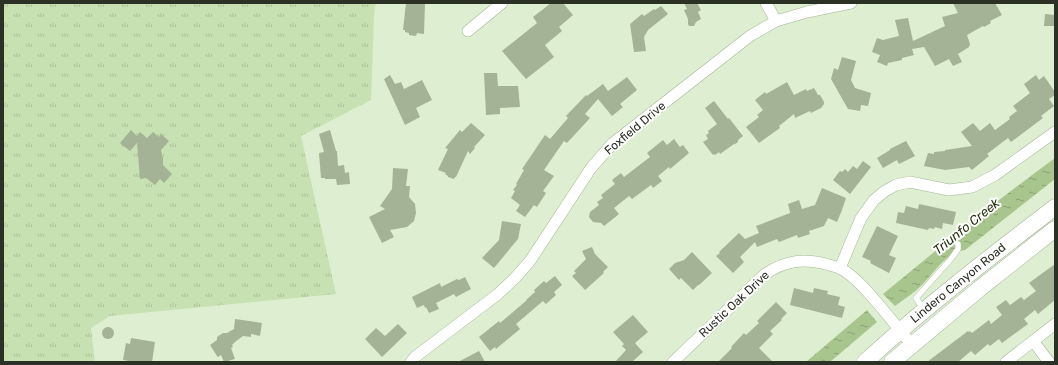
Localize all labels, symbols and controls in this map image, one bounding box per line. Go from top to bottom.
street label: Foxfield Drive [602,98,669,158]
water label: Triunfo Creek [930,195,1003,258]
street label: Lindero Canyon Road [907,240,1009,326]
street label: Rustic Oak Drive [696,268,772,340]

